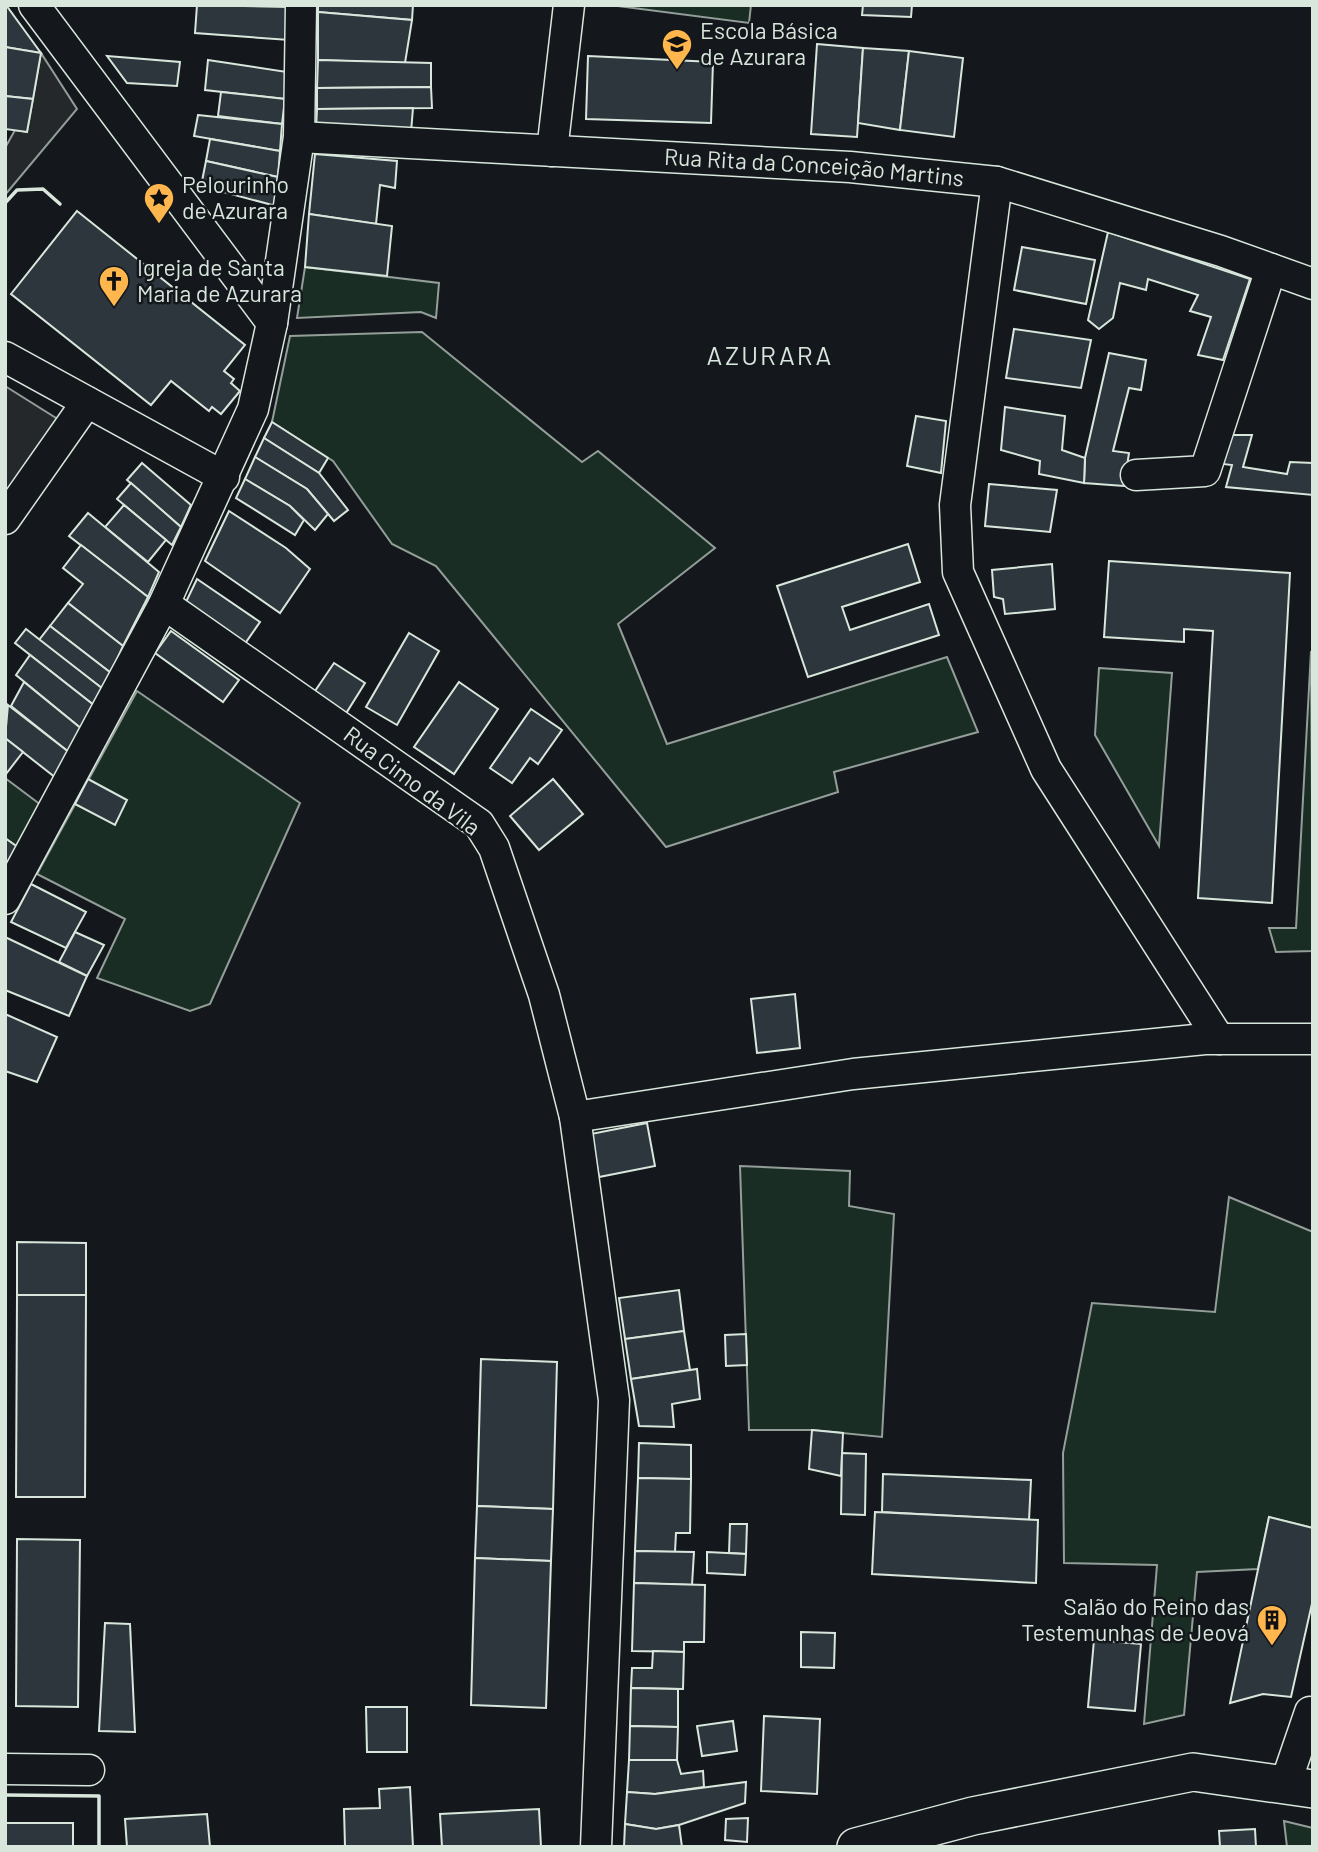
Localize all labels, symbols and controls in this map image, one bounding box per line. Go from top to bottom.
place label: Escola Básica de Azurara [700,16,838,70]
school or university icon: Escola Básica de Azurara [660,27,694,71]
street label: Rua Rita da Conceição Martins [663,142,965,192]
place label: Pelourinho de Azurara [182,170,289,224]
place icon: Pelourinho de Azurara [142,181,176,225]
place label: Igreja de Santa Maria de Azurara [137,253,302,307]
church icon: Igreja de Santa Maria de Azurara [97,264,131,308]
district label: AZURARA [707,339,833,370]
street label: Rua Cimo da Vila [339,720,486,841]
place label: Salão do Reino das Testemunhas de Jeová [1021,1592,1249,1646]
building icon: Salão do Reino das Testemunhas de Jeová [1255,1603,1289,1647]

